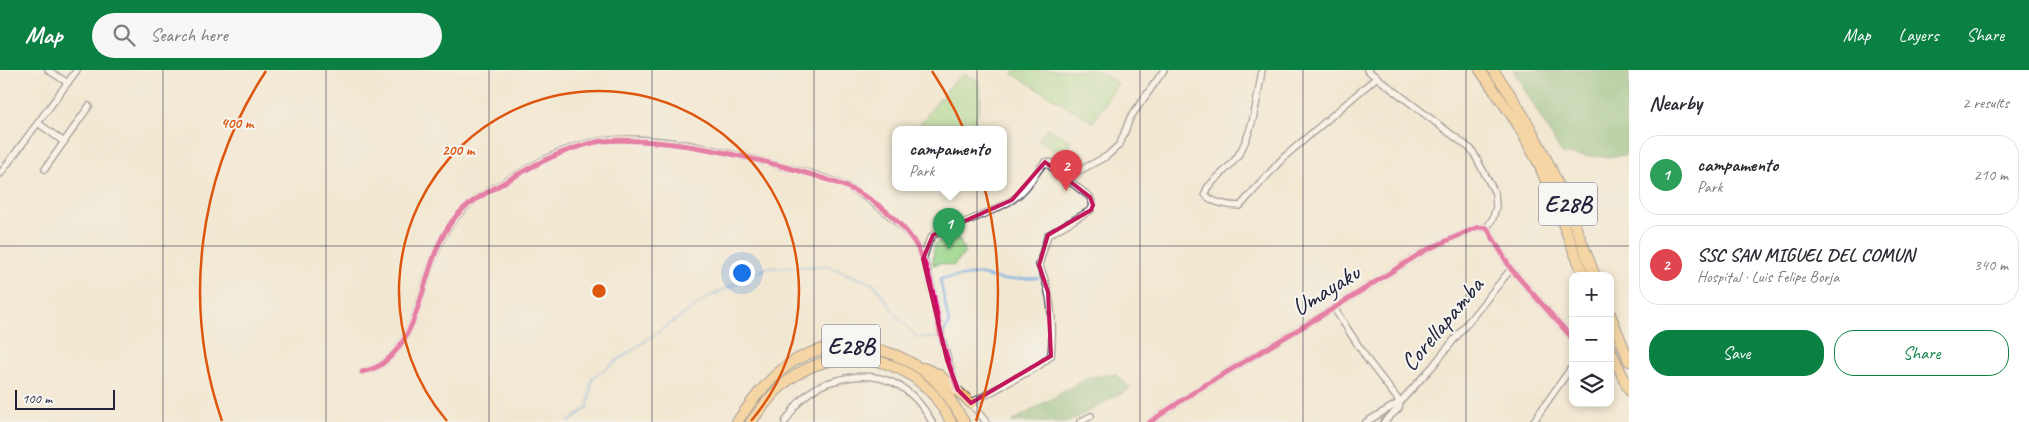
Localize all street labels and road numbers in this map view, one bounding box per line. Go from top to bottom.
road number: E28B [1539,182,1597,226]
street label: Umayaku [1286,256,1368,323]
street label: Corellapamba [1393,269,1492,378]
road number: E28B [822,325,880,368]

